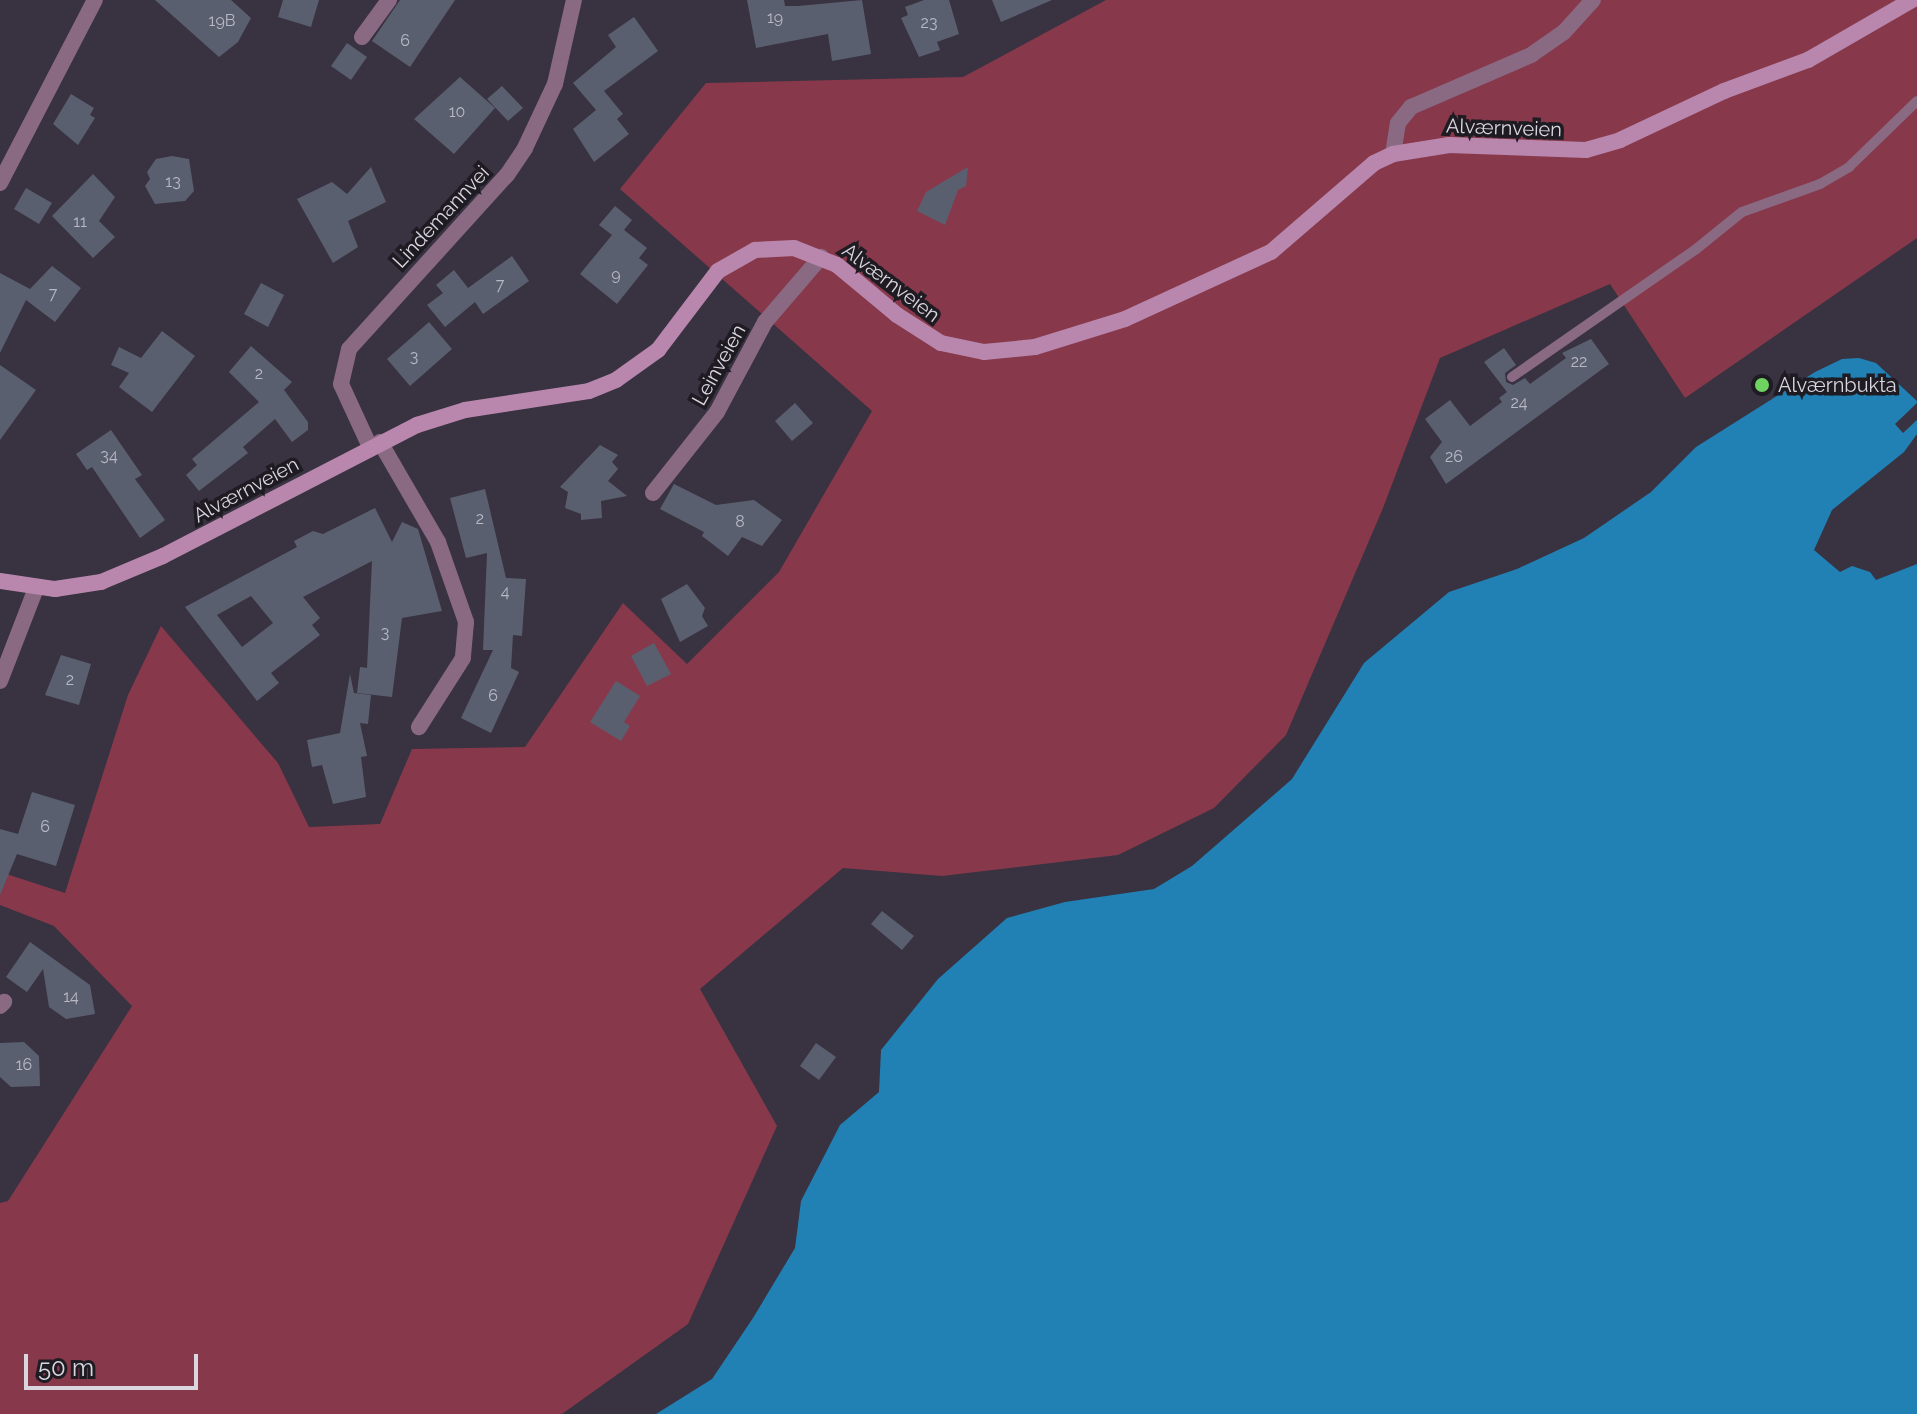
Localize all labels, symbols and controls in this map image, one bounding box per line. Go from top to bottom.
house number: 19 [767,8,783,28]
house number: 19B [209,11,235,31]
house number: 23 [921,13,937,33]
house number: 6 [400,31,410,51]
house number: 10 [449,102,465,122]
street label: Alværnveien [1446,114,1562,142]
street label: Lindemannvei [388,161,494,273]
house number: 13 [165,172,181,192]
house number: 11 [73,212,87,232]
street label: Alværnveien [837,239,945,327]
house number: 9 [611,265,621,285]
house number: 7 [496,275,504,295]
house number: 7 [49,284,57,304]
street label: Leinveien [687,320,751,410]
house number: 3 [410,347,418,367]
house number: 22 [1571,352,1587,372]
house number: 2 [255,364,263,384]
place label: Alværnbukta [1778,373,1897,397]
marker: Alværnbukta [1753,376,1771,394]
house number: 24 [1510,393,1528,413]
house number: 34 [100,446,118,466]
house number: 26 [1445,447,1463,467]
street label: Alværnveien [189,452,303,528]
house number: 2 [476,509,484,529]
house number: 8 [735,512,745,532]
house number: 4 [501,582,509,602]
house number: 3 [381,623,389,643]
house number: 2 [66,670,74,690]
house number: 6 [488,686,498,706]
house number: 6 [40,817,50,837]
house number: 14 [63,987,79,1007]
house number: 16 [16,1055,32,1075]
scale bar [28,1338,202,1388]
text: 50 m [38,1353,94,1382]

